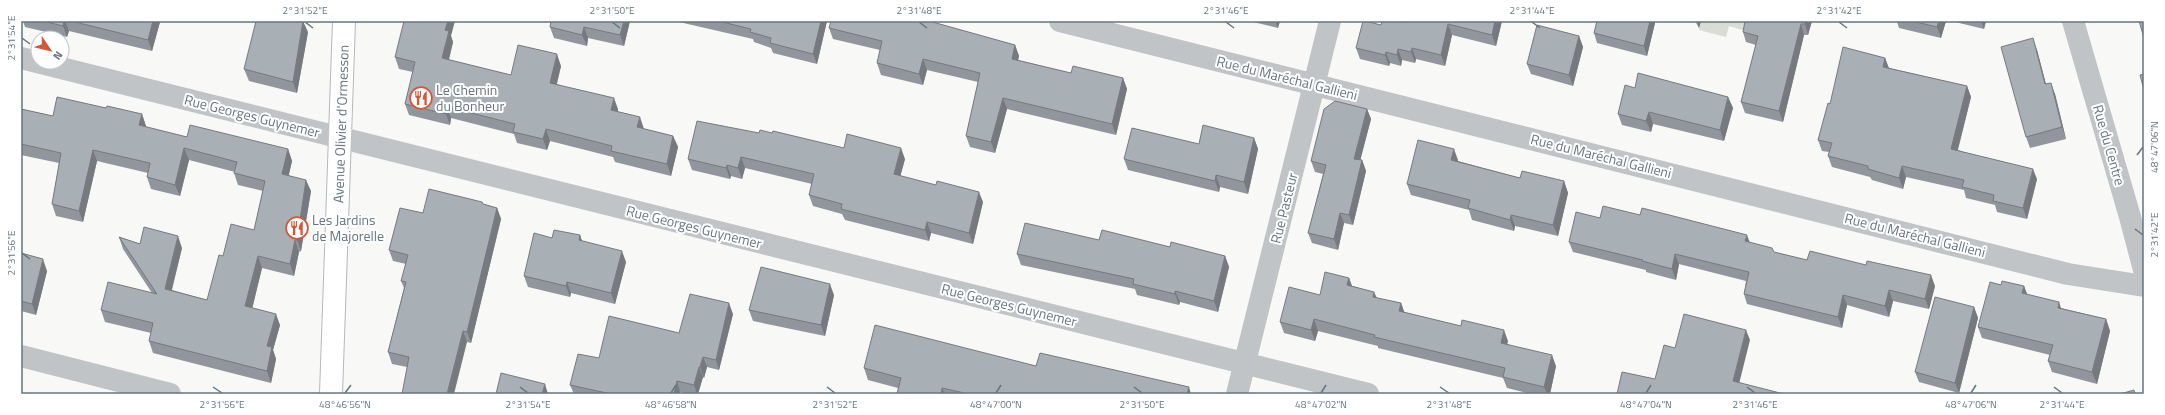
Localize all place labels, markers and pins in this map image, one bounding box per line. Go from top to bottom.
place label: Le Chemin du Bonheur [436,79,504,116]
restaurant icon: Le Chemin du Bonheur [408,85,434,111]
place label: Les Jardins de Majorelle [312,209,384,246]
restaurant icon: Les Jardins de Majorelle [284,215,310,241]

